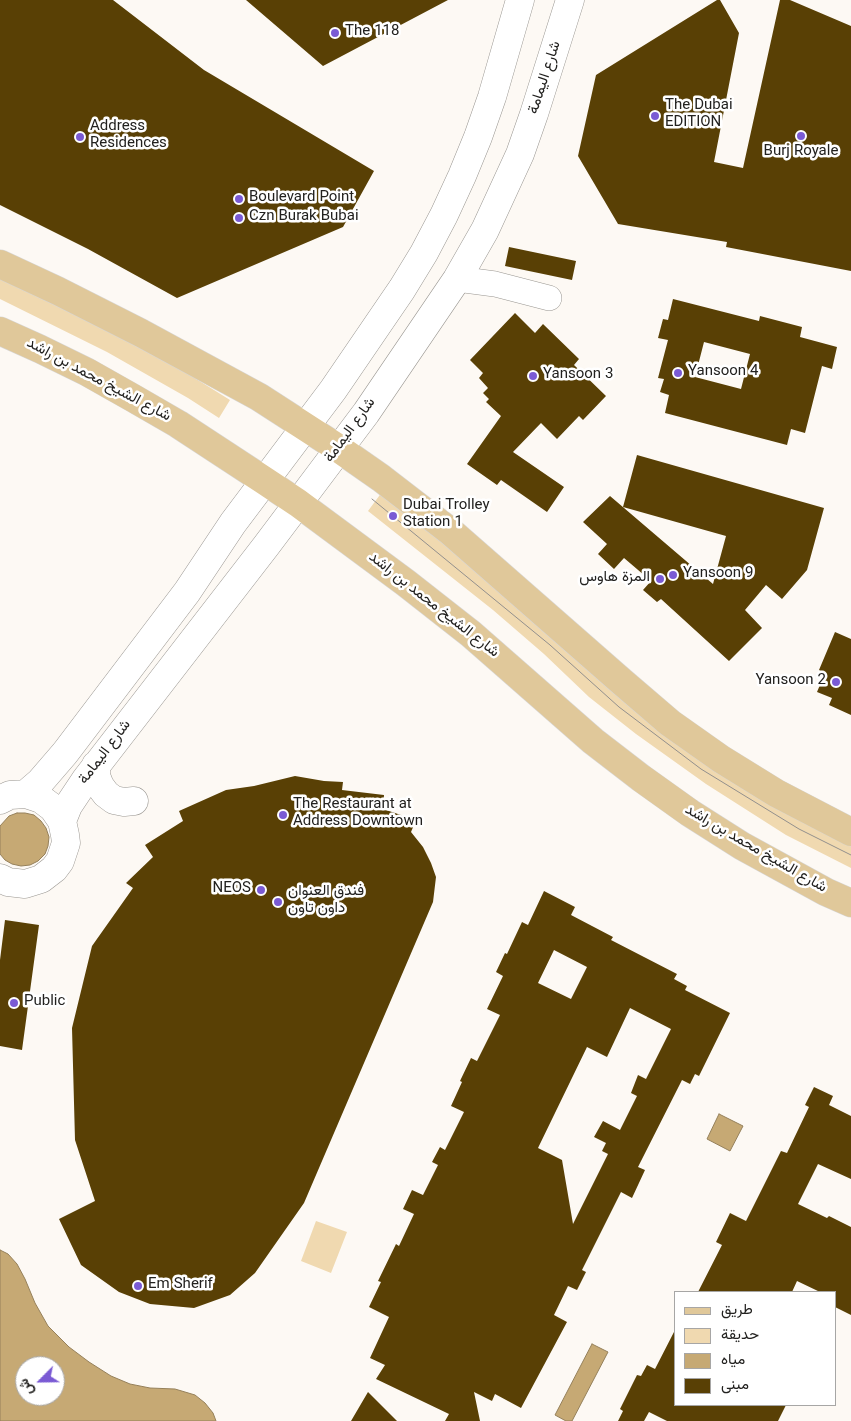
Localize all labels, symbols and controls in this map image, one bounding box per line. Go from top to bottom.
place label: The 118 [345,24,399,42]
marker: The 118 [329,27,341,39]
street label: شارع اليمامة [526,39,566,117]
place label: The Dubai EDITION [665,98,733,133]
marker: The Dubai EDITION [649,110,661,122]
place label: Address Residences [90,119,167,154]
marker: Burj Royale [795,130,807,142]
marker: Address Residences [74,131,86,143]
place label: Burj Royale [764,144,838,162]
place label: Boulevard Point [249,190,354,208]
marker: Boulevard Point [233,193,245,205]
place label: Czn Burak Bubai [249,209,359,227]
marker: Czn Burak Bubai [233,212,245,224]
street label: شارع الشيخ محمد بن راشد [23,335,173,427]
place label: Yansoon 4 [688,364,759,382]
place label: Yansoon 3 [543,367,614,385]
marker: Yansoon 4 [672,367,684,379]
marker: Yansoon 3 [527,370,539,382]
street label: شارع اليمامة [321,395,381,467]
place label: Dubai Trolley Station 1 [403,498,490,533]
marker: Dubai Trolley Station 1 [387,510,399,522]
street label: شارع الشيخ محمد بن راشد [364,549,502,663]
place label: Yansoon 9 [683,566,754,584]
marker: Yansoon 9 [667,569,679,581]
place label: المزة هاوس [579,570,650,588]
marker: المزة هاوس [654,573,666,585]
place label: Yansoon 2 [755,673,826,691]
marker: Yansoon 2 [830,676,842,688]
street label: شارع اليمامة [76,717,136,789]
place label: The Restaurant at Address Downtown [293,797,423,832]
street label: شارع الشيخ محمد بن راشد [681,802,829,898]
marker: The Restaurant at Address Downtown [277,809,289,821]
place label: NEOS [213,881,251,899]
marker: NEOS [255,884,267,896]
place label: فندق العنوان داون تاون [288,884,364,919]
marker: فندق العنوان داون تاون [272,896,284,908]
place label: Public [24,994,65,1012]
marker: Public [8,997,20,1009]
place label: Em Sherif [148,1277,213,1295]
marker: Em Sherif [132,1280,144,1292]
legend [674,1291,836,1406]
text: طريق [721,1299,753,1322]
text: حديقة [721,1324,759,1347]
text: مياه [721,1349,745,1372]
north arrow [15,1356,65,1406]
text: ش [14,1374,41,1399]
text: مبنى [721,1374,749,1397]

